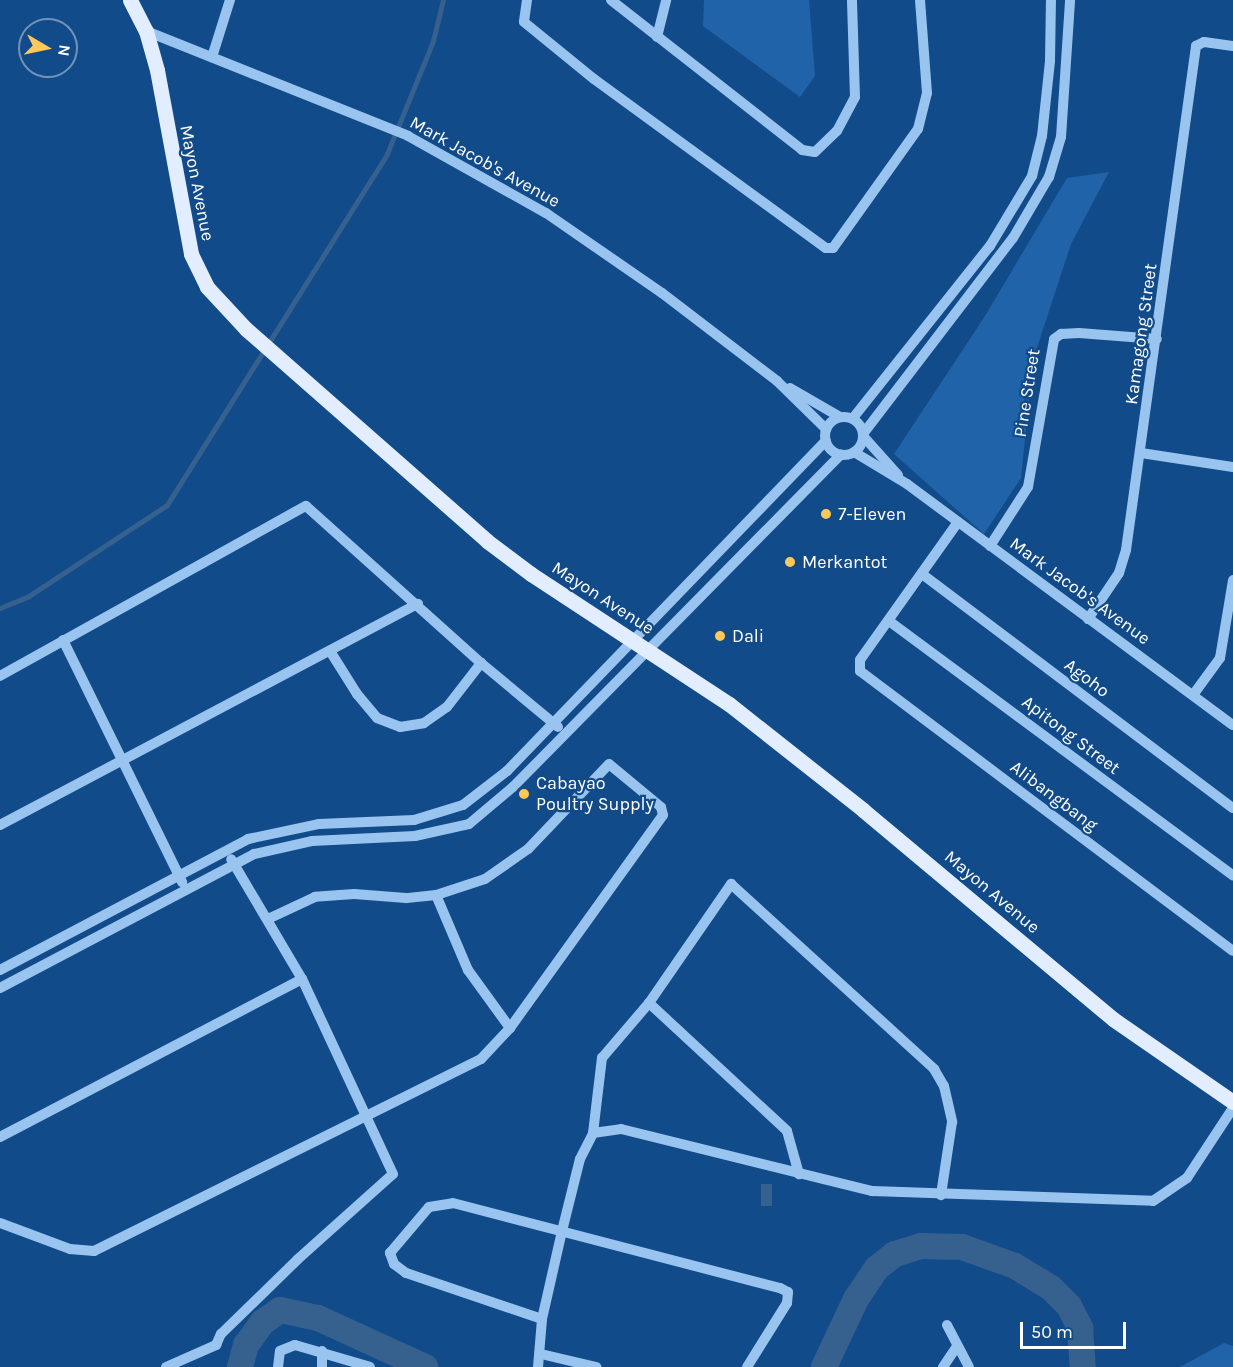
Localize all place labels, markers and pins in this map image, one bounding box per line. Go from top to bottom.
place label: 7-Eleven [838,503,906,525]
marker: 7-Eleven [819,507,833,521]
place label: Merkantot [802,551,887,573]
marker: Merkantot [783,555,797,569]
place label: Dali [732,625,764,647]
marker: Dali [713,629,727,643]
place label: Cabayao Poultry Supply [536,773,654,816]
marker: Cabayao Poultry Supply [517,787,531,801]

